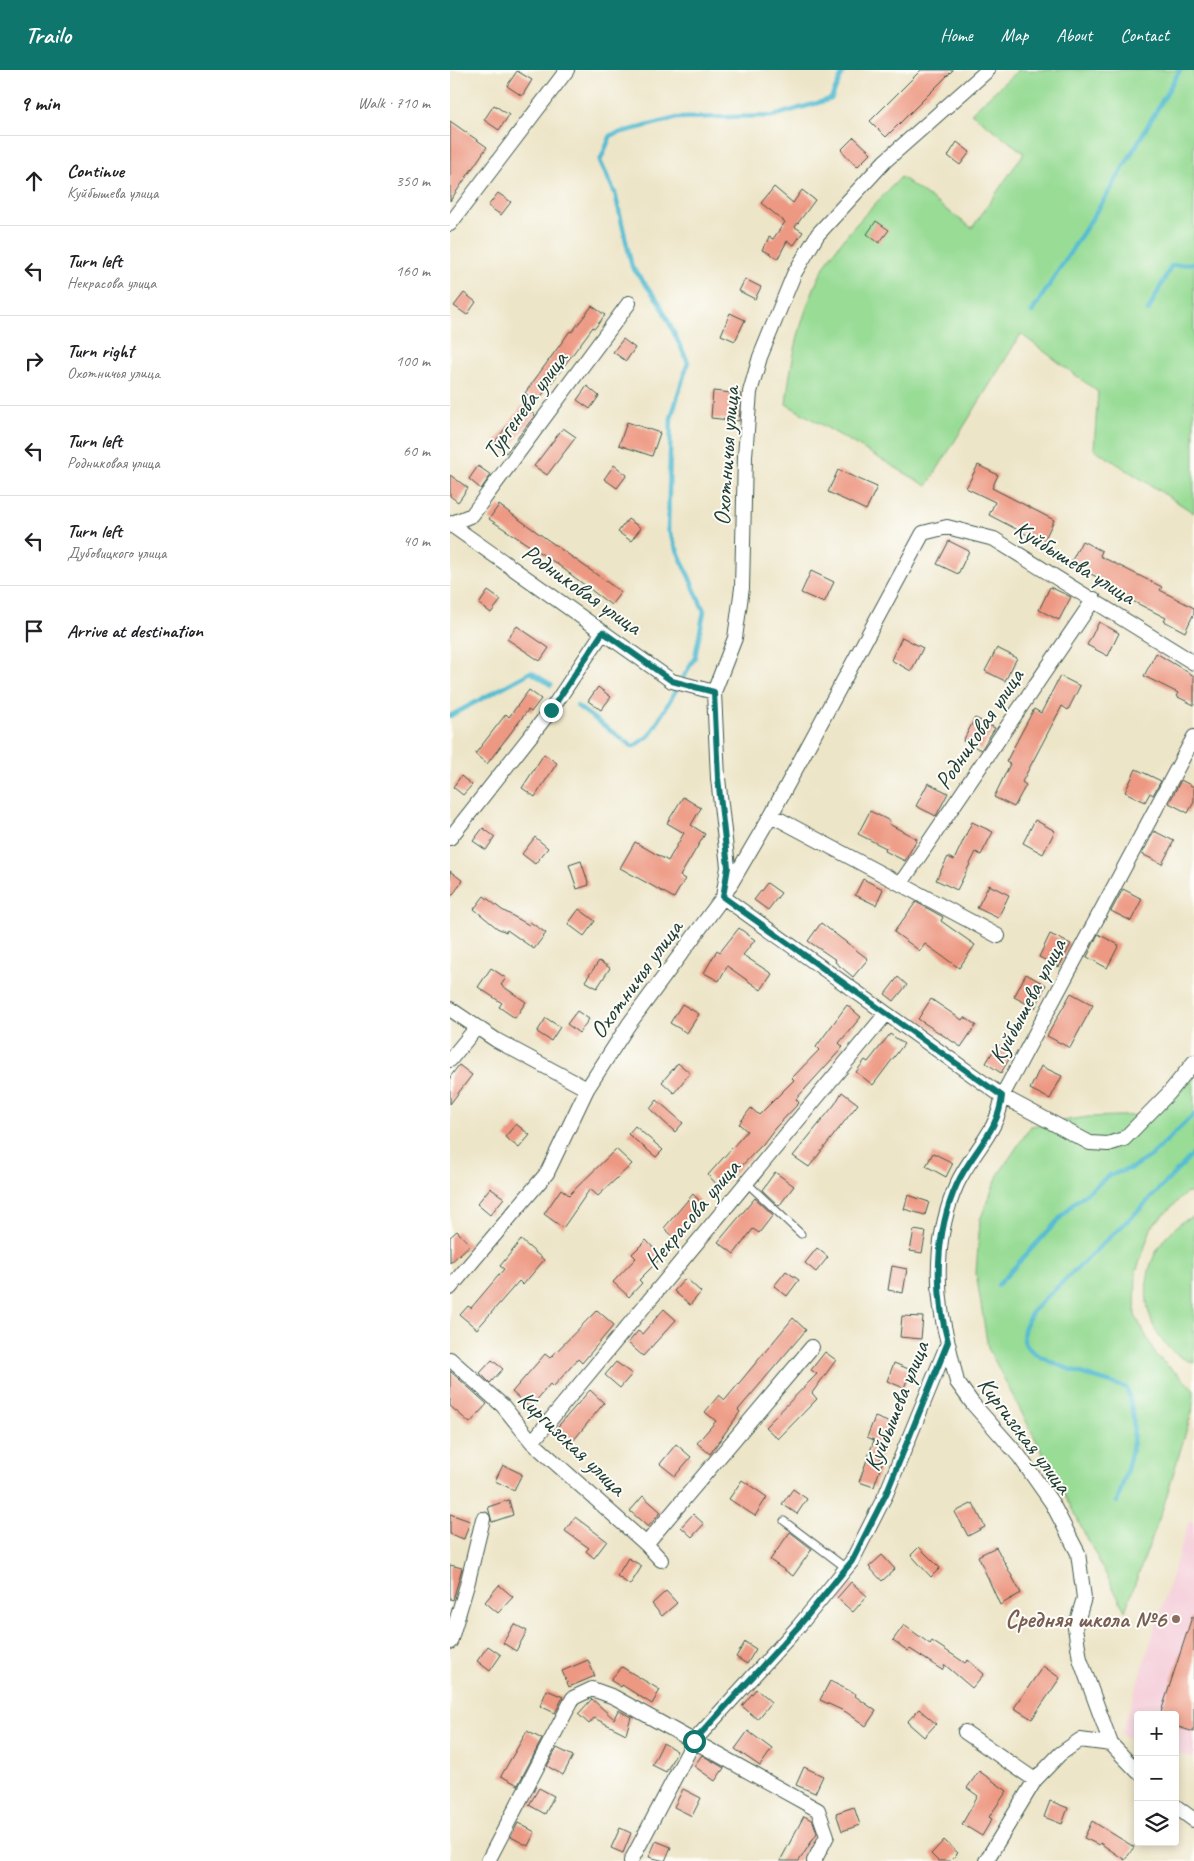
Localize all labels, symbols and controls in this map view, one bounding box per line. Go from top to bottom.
text: Trailo [25,20,71,50]
text: Home [940,24,973,46]
text: Map [1001,24,1028,46]
text: About [1056,24,1092,46]
text: Contact [1120,24,1169,46]
text: 9 min [20,90,60,116]
text: Walk · 710 m [358,93,430,113]
text: Continue [67,159,124,183]
icon: ahead [20,167,48,195]
text: 350 m [396,171,430,191]
text: Куйбышева улица [67,183,158,203]
text: Turn left [67,249,122,273]
icon: left [20,257,48,285]
text: 160 m [396,261,430,281]
text: Некрасова улица [67,273,156,293]
text: Turn right [67,339,134,363]
street label: Тургенева улица [476,344,575,465]
icon: right [20,347,48,375]
text: 100 m [396,351,430,371]
text: Охотничья улица [67,363,160,383]
street label: Охотничья улица [706,383,746,526]
text: Turn left [67,429,122,453]
icon: left [20,437,48,465]
text: 60 m [403,441,430,461]
text: Родниковая улица [67,453,160,473]
street label: Куйбышева улица [1009,513,1142,612]
text: Turn left [67,519,122,543]
icon: left [20,527,48,555]
text: 40 m [403,531,430,551]
street label: Родниковая улица [516,537,649,642]
text: Дубовицкого улица [67,543,166,563]
icon: arrive [20,617,48,645]
text: Arrive at destination [67,619,203,643]
street label: Родниковая улица [928,662,1031,795]
route end [540,699,563,722]
street label: Охотничья улица [583,912,690,1044]
street label: Куйбышева улица [982,932,1073,1069]
street label: Некрасова улица [638,1152,747,1275]
street label: Куйбышева улица [856,1336,936,1475]
street label: Киргизская улица [971,1370,1080,1501]
street label: Киргизская улица [512,1384,634,1503]
place label: Средняя школа №6 [1005,1604,1168,1634]
marker: Средняя школа №6 [1170,1613,1182,1625]
map controls [1134,1711,1179,1846]
button: + [1134,1711,1179,1756]
route start [683,1730,706,1753]
button: − [1134,1756,1179,1801]
button: layers [1134,1801,1179,1846]

